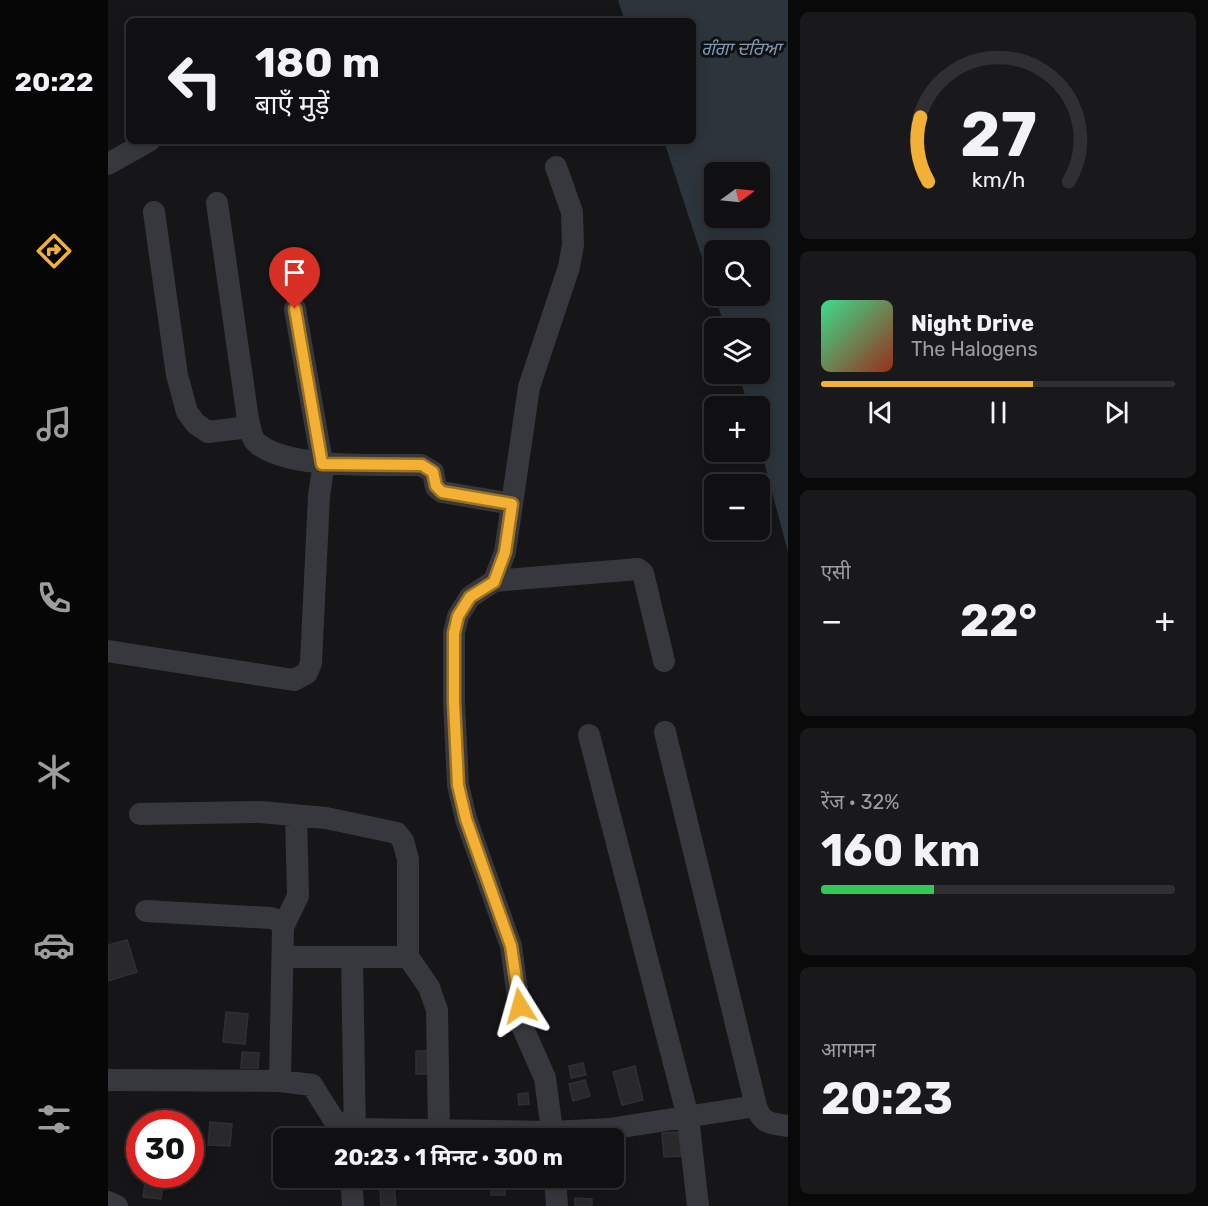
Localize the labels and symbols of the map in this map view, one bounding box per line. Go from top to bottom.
water label: ਗੰਗਾ ਦਰਿਆ [701,38,784,60]
north arrow [704,162,770,228]
pin [269,247,320,309]
position arrow [488,974,552,1038]
speed limit sign: 30 [126,1110,204,1188]

